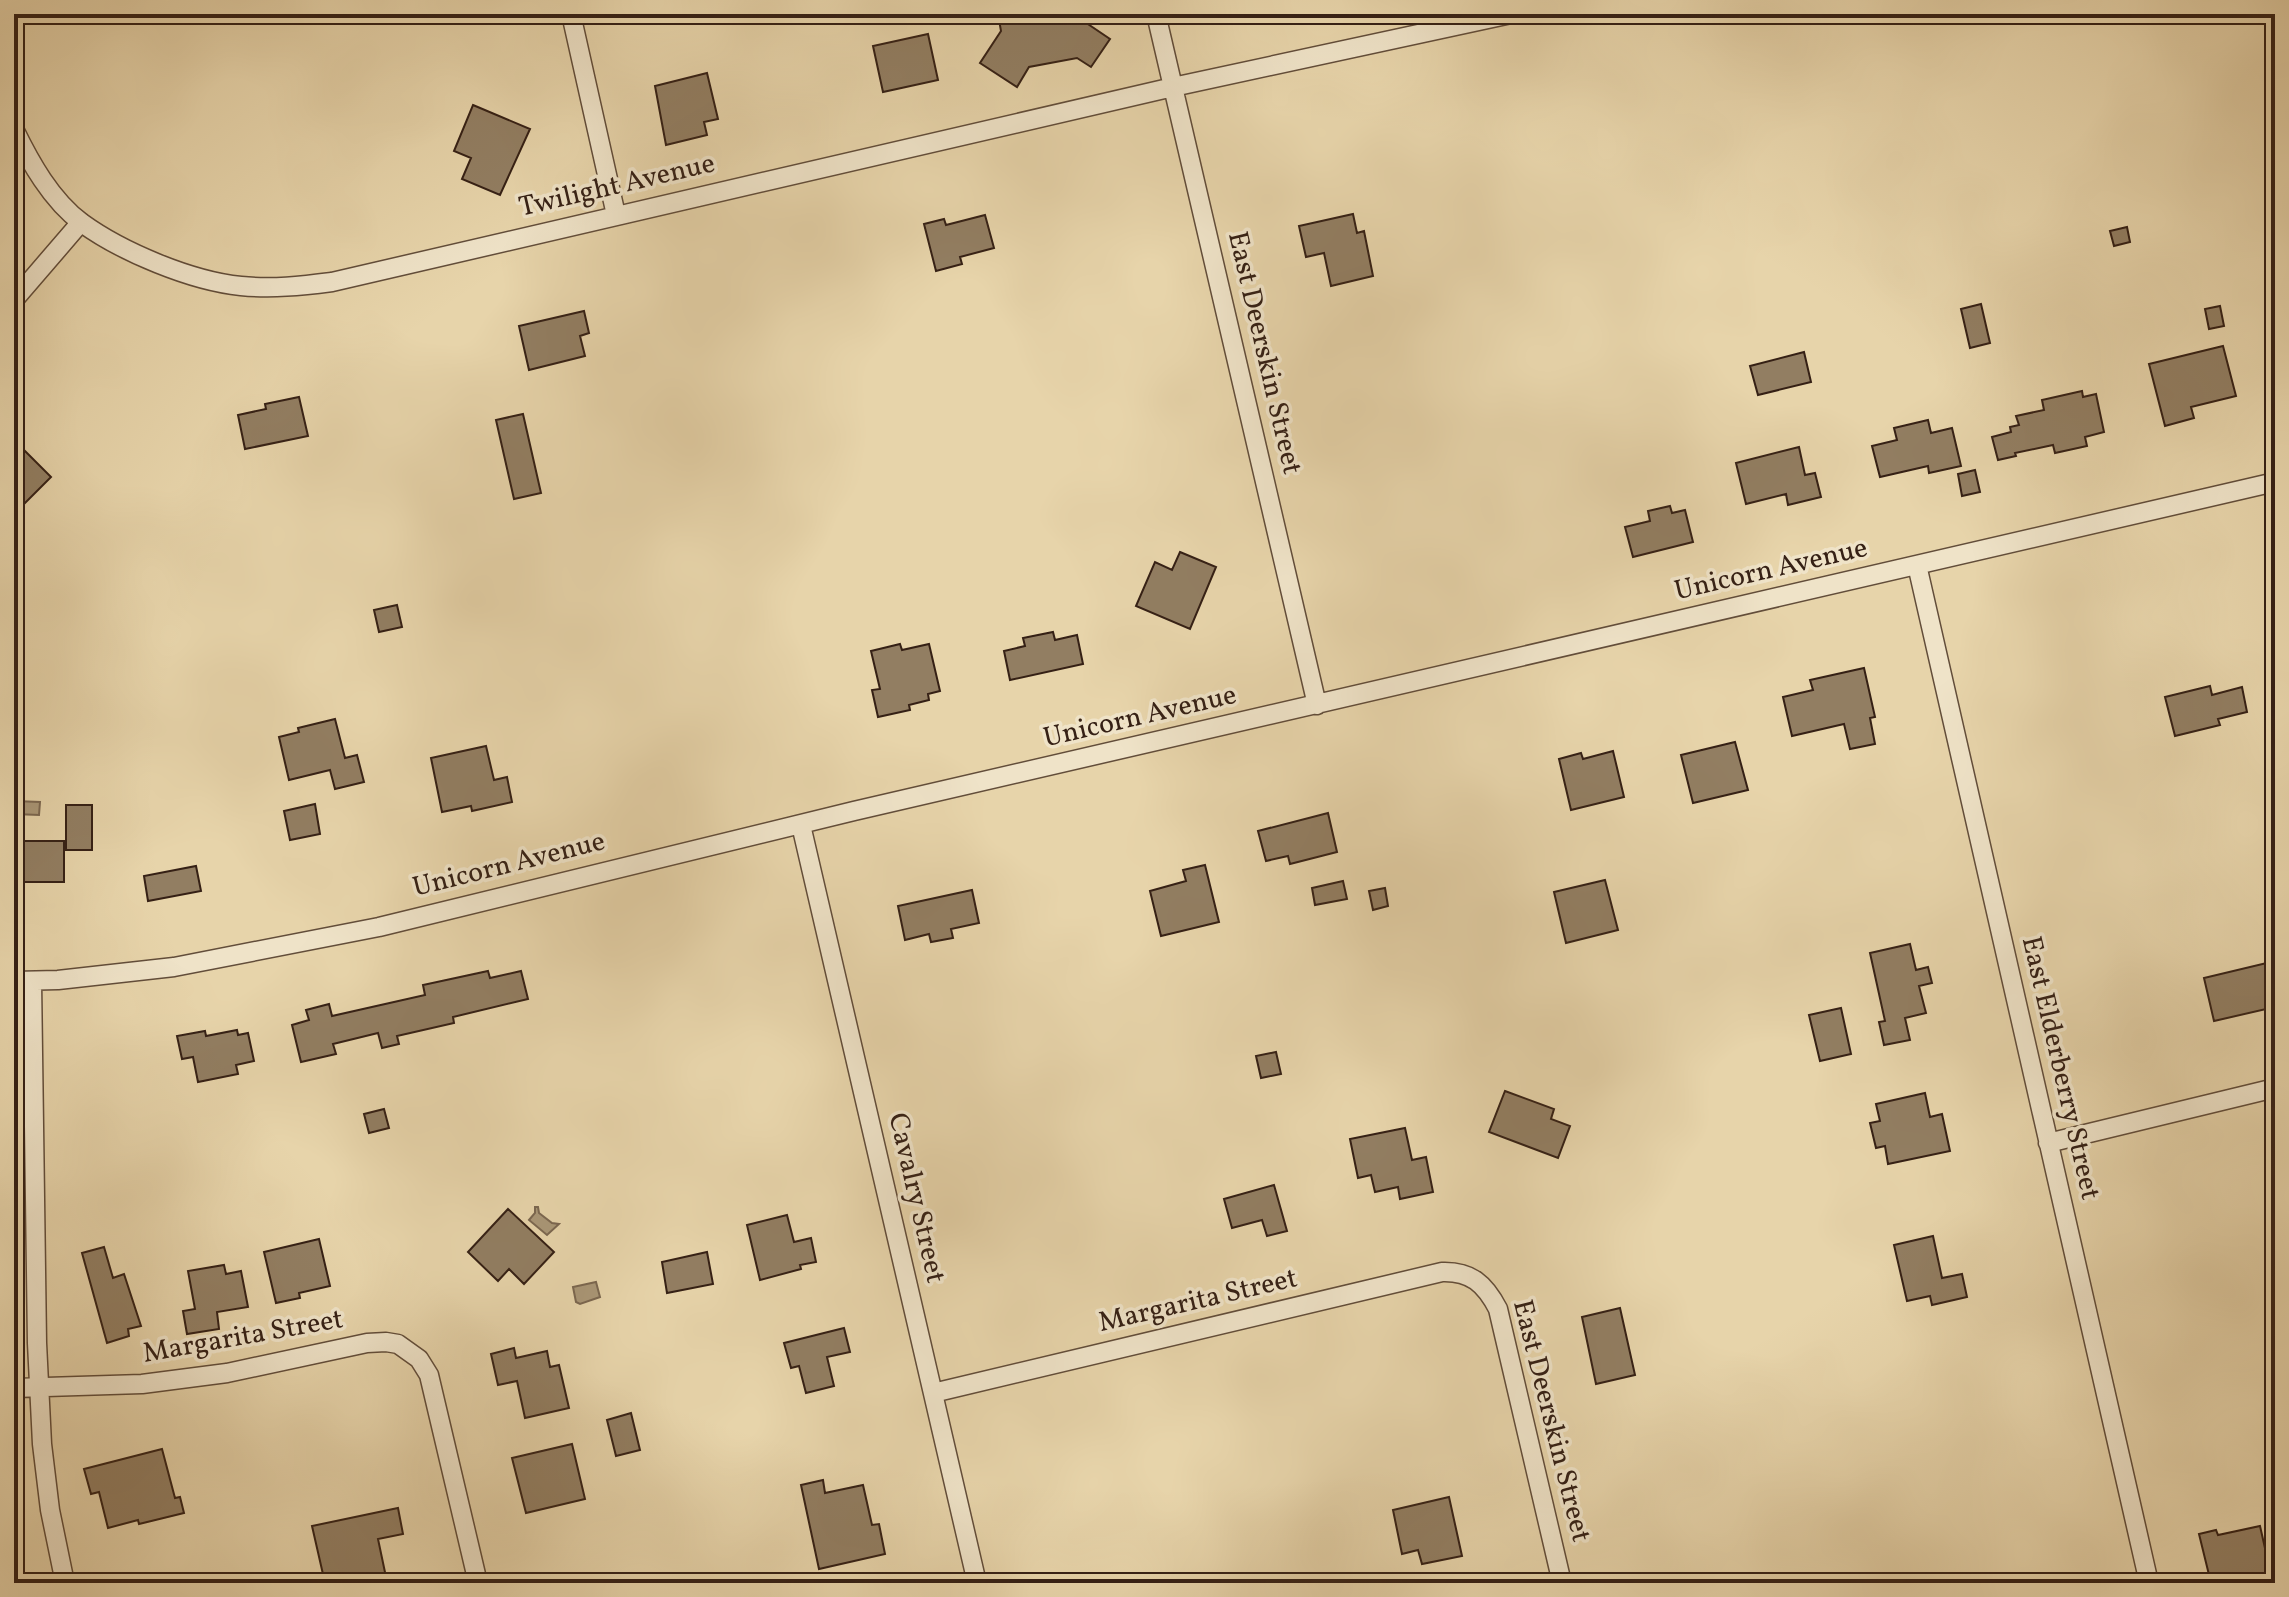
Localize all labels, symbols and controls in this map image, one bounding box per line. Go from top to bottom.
street label: Twilight Avenue [515,145,719,227]
street label: East Deerskin Street [1217,228,1311,478]
street label: Unicorn Avenue [1671,529,1871,611]
street label: Unicorn Avenue [1040,676,1240,758]
street label: Unicorn Avenue [409,822,609,908]
street label: East Elderberry Street [2011,932,2109,1204]
street label: Cavalry Street [877,1109,955,1287]
street label: Margarita Street [1095,1259,1301,1343]
street label: East Deerskin Street [1502,1296,1600,1546]
street label: Margarita Street [140,1300,346,1374]

